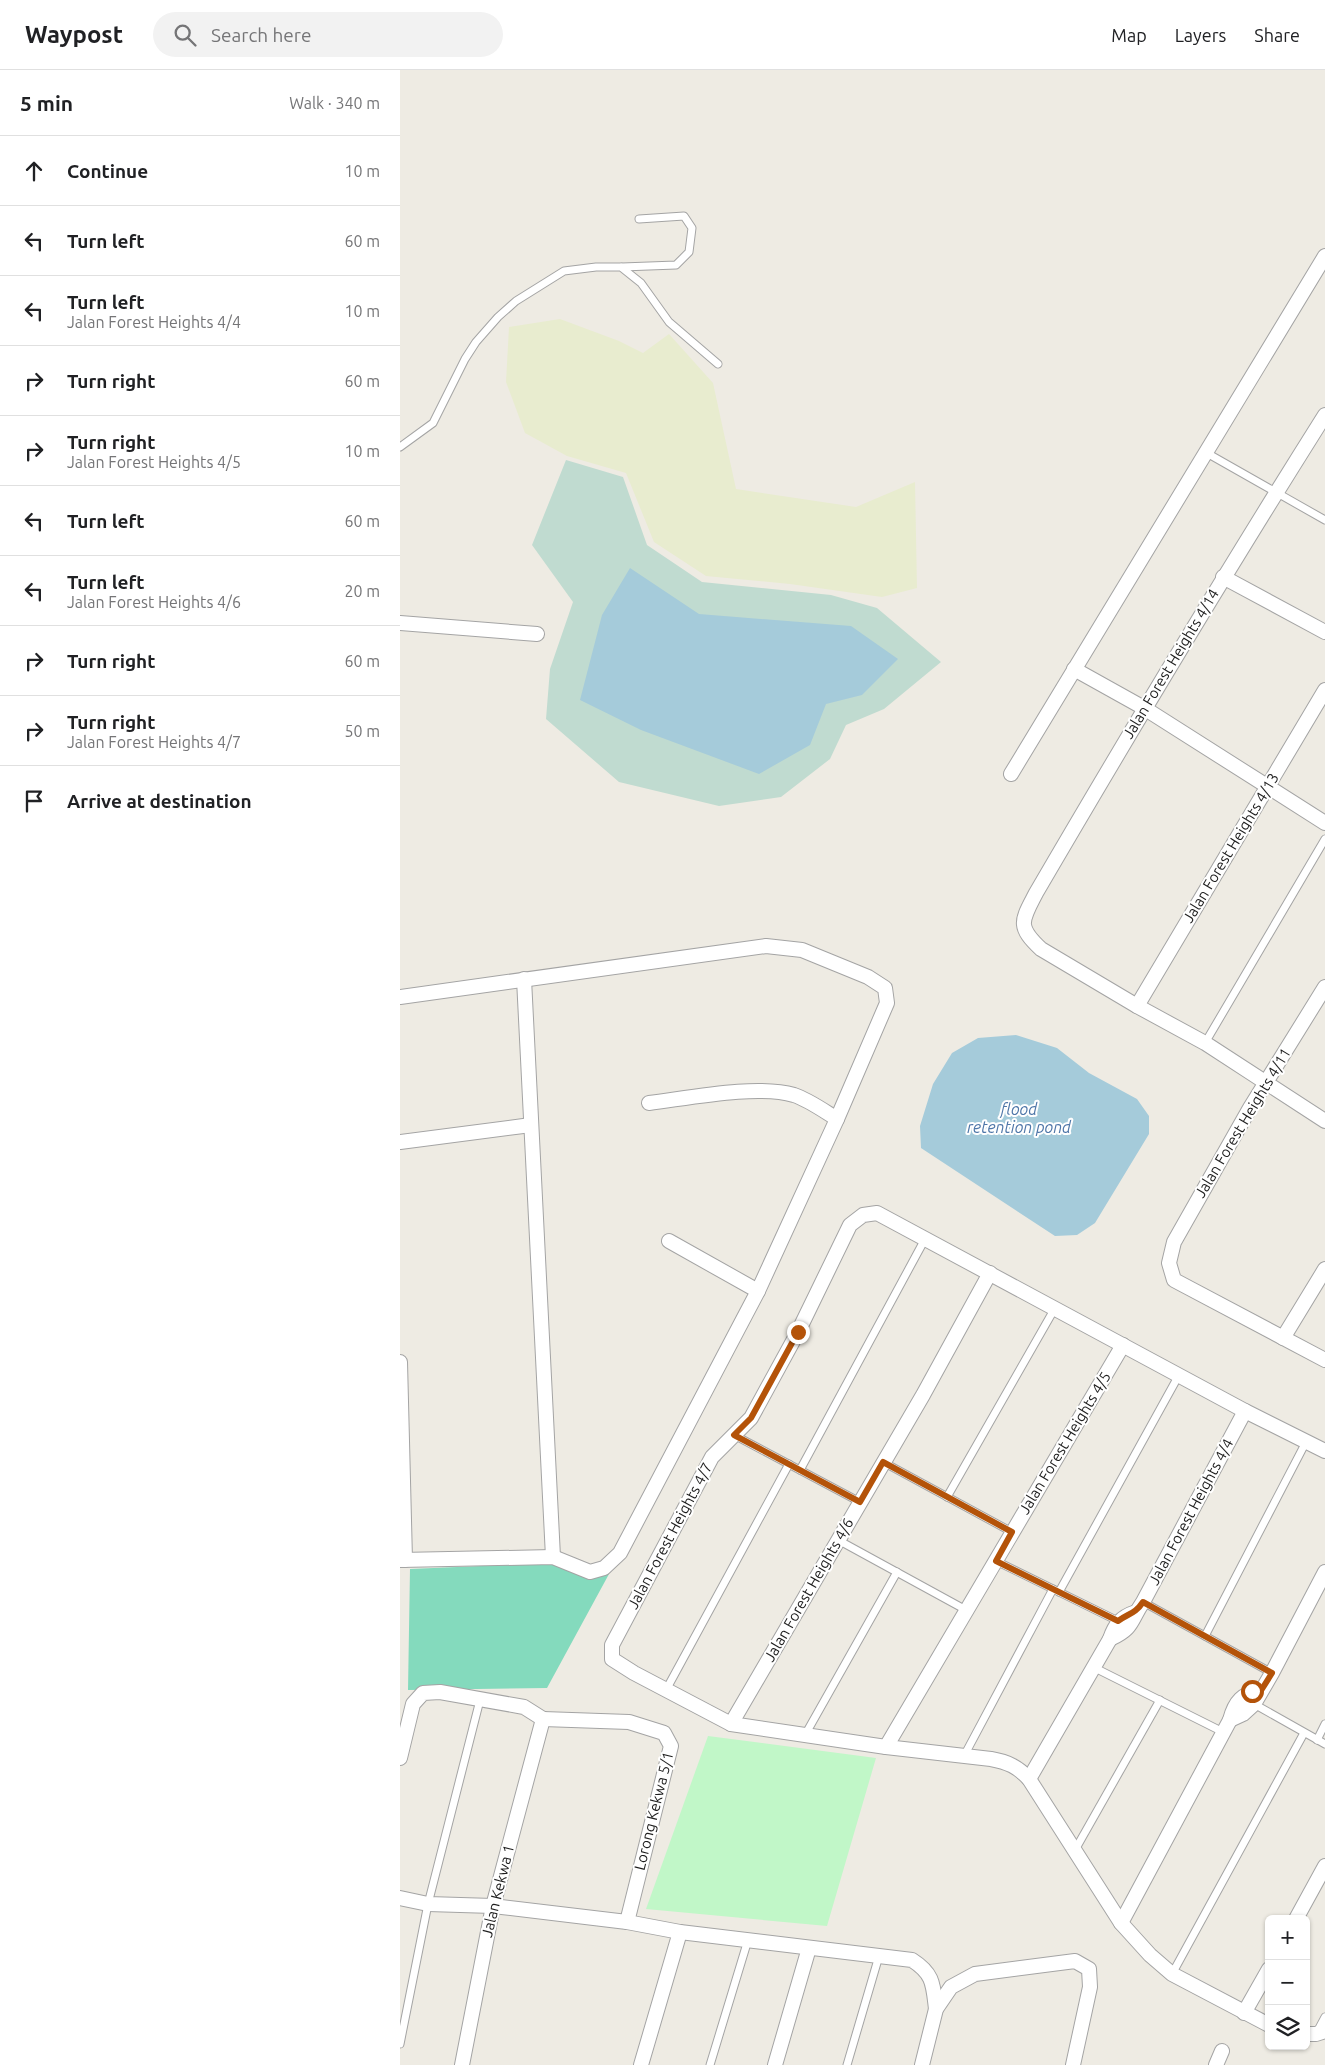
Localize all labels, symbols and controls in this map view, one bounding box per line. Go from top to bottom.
search box [153,12,503,57]
text: Waypost [25,21,123,48]
icon: search [171,21,199,49]
text: Search here [211,24,311,46]
text: Map [1111,25,1147,45]
text: Layers [1175,25,1226,45]
text: Share [1254,25,1300,45]
text: 5 min [20,91,73,115]
text: Walk · 340 m [289,94,380,112]
icon: ahead [20,157,48,185]
text: Continue [67,160,148,182]
text: 10 m [344,162,380,180]
icon: left [20,227,48,255]
text: Turn left [67,230,145,252]
text: 60 m [344,232,380,250]
text: Turn left [67,291,145,313]
icon: left [20,297,48,325]
text: 10 m [344,302,380,320]
text: Jalan Forest Heights 4/4 [67,313,241,331]
icon: right [20,367,48,395]
text: Turn right [67,370,155,392]
text: 60 m [344,372,380,390]
text: Turn right [67,431,155,453]
icon: right [20,437,48,465]
text: 10 m [344,442,380,460]
text: Jalan Forest Heights 4/5 [67,453,241,471]
icon: left [20,507,48,535]
text: Turn left [67,510,145,532]
text: 60 m [344,512,380,530]
text: Turn left [67,571,145,593]
icon: left [20,577,48,605]
text: 20 m [344,582,380,600]
street label: Jalan Forest Heights 4/14 [1119,586,1222,742]
text: Jalan Forest Heights 4/6 [67,593,241,611]
icon: right [20,647,48,675]
text: Turn right [67,650,155,672]
text: 60 m [344,652,380,670]
text: Turn right [67,711,155,733]
icon: right [20,717,48,745]
text: 50 m [344,722,380,740]
text: Jalan Forest Heights 4/7 [67,733,241,751]
street label: Jalan Forest Heights 4/13 [1179,770,1282,926]
icon: arrive [20,787,48,815]
text: Arrive at destination [67,790,252,812]
street label: Jalan Forest Heights 4/11 [1191,1045,1294,1201]
water label: flood retention pond [967,1100,1072,1136]
route end [787,1321,810,1344]
street label: Jalan Forest Heights 4/5 [1015,1368,1114,1517]
street label: Jalan Forest Heights 4/4 [1145,1436,1236,1588]
street label: Jalan Forest Heights 4/7 [624,1460,715,1612]
street label: Jalan Forest Heights 4/6 [760,1515,857,1665]
route start [1241,1680,1264,1703]
street label: Lorong Kekwa 5/1 [631,1750,676,1872]
street label: Jalan Kekwa 1 [478,1843,517,1939]
map controls [1265,1915,1310,2050]
button: + [1265,1915,1310,1960]
button: − [1265,1960,1310,2005]
button: layers [1265,2005,1310,2050]

